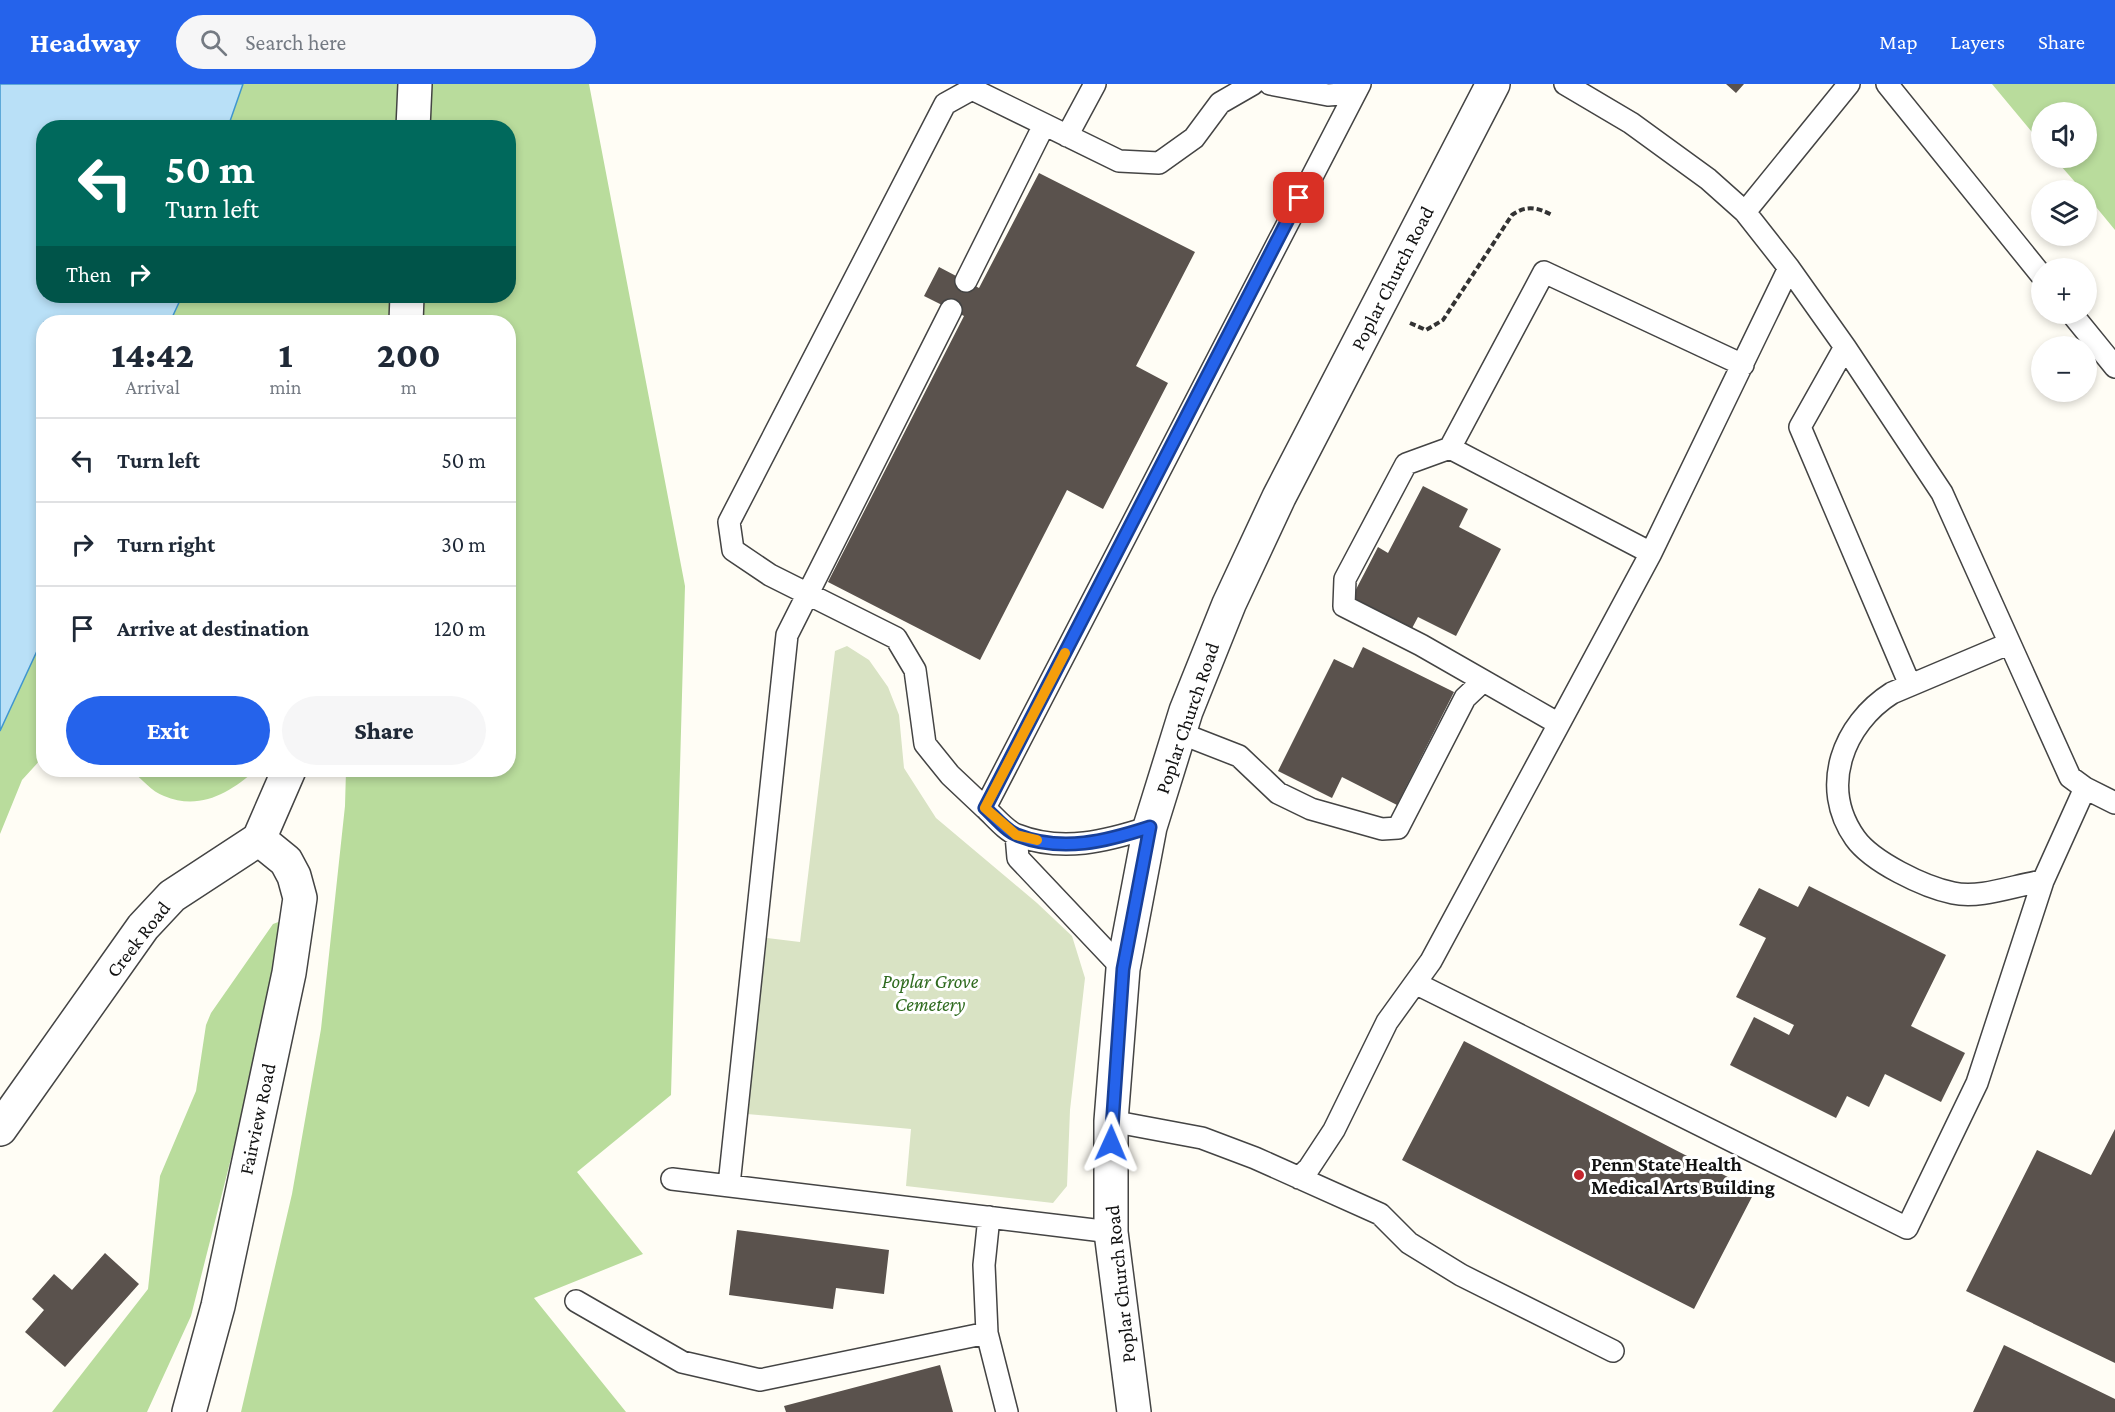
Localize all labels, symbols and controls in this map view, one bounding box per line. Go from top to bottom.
search box [176,15,596,69]
icon: search [197,26,230,59]
text: Headway [30,27,140,58]
text: Search here [245,30,346,55]
text: Map [1879,30,1918,54]
text: Layers [1951,30,2005,54]
text: Share [2038,30,2085,54]
map controls [2031,102,2097,402]
button: sound [2031,102,2097,168]
icon: left [66,144,144,222]
text: 50 m [165,145,255,192]
pin [1273,172,1324,223]
button: layers [2031,180,2097,246]
icon: arrive [1282,181,1315,214]
text: Turn left [165,194,259,224]
street label: Poplar Church Road [1346,202,1439,354]
icon: right [123,258,156,291]
button: + [2031,258,2097,324]
text: Then [66,262,111,287]
text: 14:42 [111,335,194,375]
text: 1 [279,335,293,375]
text: 200 [377,335,441,375]
button: − [2031,336,2097,402]
text: Arrival [126,376,180,398]
text: min [270,376,302,398]
text: m [401,376,417,398]
icon: left [66,444,99,477]
text: Turn left [117,448,200,473]
text: 50 m [441,448,486,473]
icon: right [66,528,99,561]
text: Turn right [117,532,215,557]
text: 30 m [441,532,486,557]
icon: arrive [66,612,99,645]
text: Arrive at destination [117,616,309,641]
text: 120 m [434,616,486,641]
street label: Poplar Church Road [1151,639,1224,797]
button: Exit [66,696,270,765]
button: Share [282,696,486,765]
street label: Creek Road [102,896,175,981]
park label: Poplar Grove Cemetery [882,970,979,1016]
street label: Fairview Road [234,1061,280,1177]
position arrow [1079,1111,1143,1175]
place label: Penn State Health Medical Arts Building [1591,1153,1775,1198]
marker: Penn State Health Medical Arts Building [1572,1168,1586,1182]
street label: Poplar Church Road [1101,1203,1140,1364]

